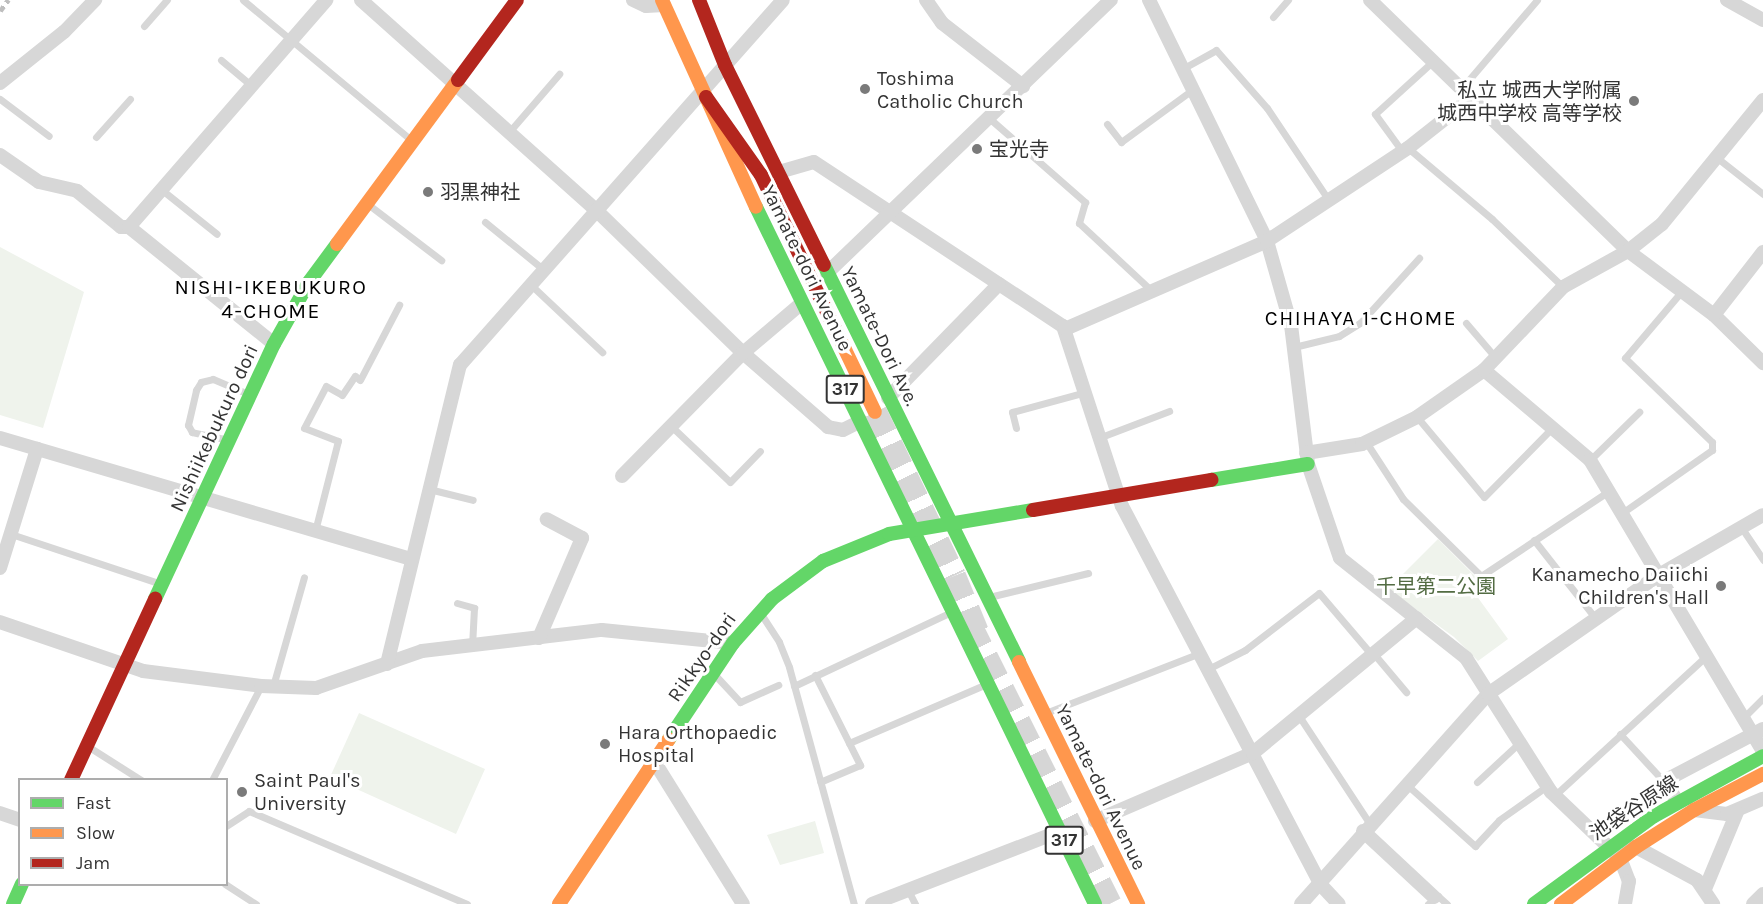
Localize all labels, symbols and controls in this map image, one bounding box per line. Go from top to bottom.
place label: Toshima Catholic Church [877,66,1023,113]
place label: 私立 城西大学附属 城西中学校 高等学校 [1437,78,1622,125]
marker: Toshima Catholic Church [858,82,872,96]
marker: 私立 城西大学附属 城西中学校 高等学校 [1627,94,1641,108]
place label: 宝光寺 [989,137,1049,161]
marker: 宝光寺 [970,142,984,156]
place label: 羽黒神社 [440,180,520,204]
street label: Yamate-dori Avenue [756,181,858,355]
marker: 羽黒神社 [421,185,435,199]
street label: Yamate-Dori Ave. [836,262,924,410]
district label: NISHI-IKEBUKURO 4-CHOME [175,274,367,324]
district label: CHIHAYA 1-CHOME [1265,305,1457,331]
street label: Nishiikebukuro dori [165,340,263,516]
road number: 317 [826,374,864,404]
place label: Kanamecho Daiichi Children's Hall [1531,562,1709,609]
park label: 千早第二公園 [1376,574,1496,598]
marker: Kanamecho Daiichi Children's Hall [1714,579,1728,593]
street label: Rikkyo-dori [662,608,742,706]
street label: Yamate-dori Avenue [1050,700,1152,874]
place label: Hara Orthopaedic Hospital [618,720,777,767]
marker: Hara Orthopaedic Hospital [596,735,614,753]
place label: Saint Paul's University [254,768,360,815]
street label: 池袋谷原線 [1586,771,1682,845]
legend [18,778,228,886]
marker: Saint Paul's University [235,785,249,799]
text: Fast [76,792,111,814]
text: Slow [76,822,115,844]
road number: 317 [1044,825,1084,855]
text: Jam [76,852,110,874]

